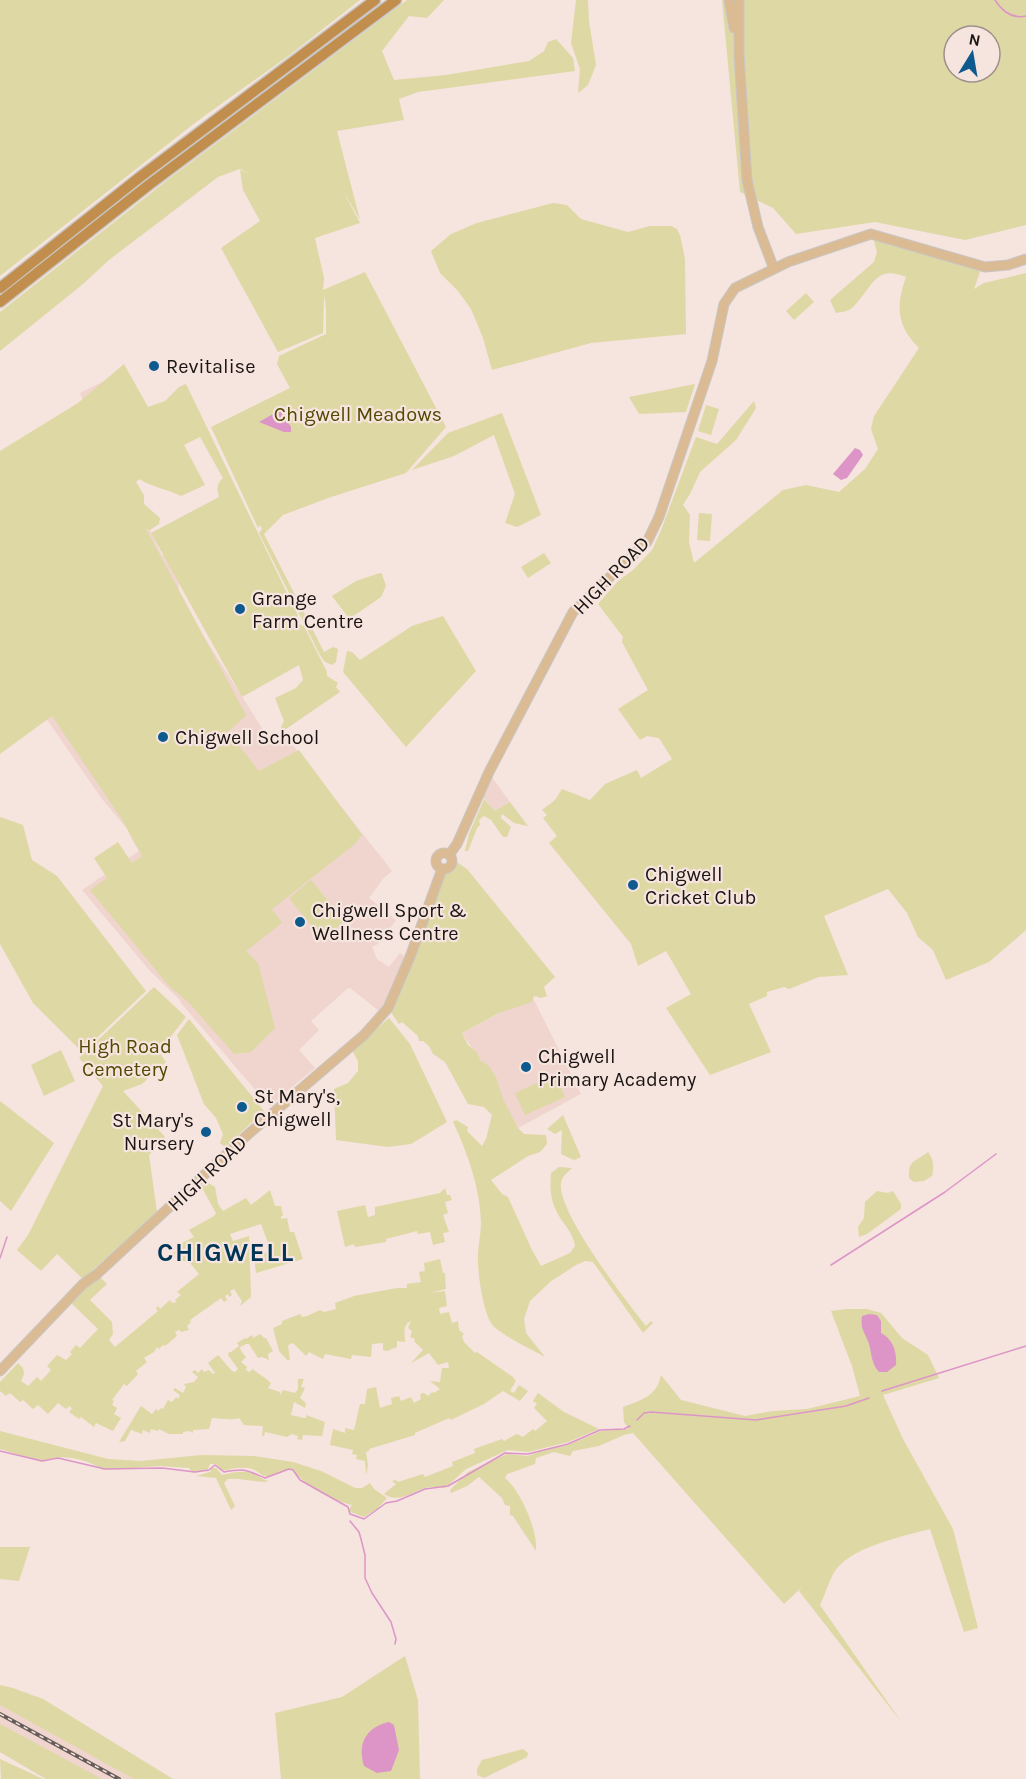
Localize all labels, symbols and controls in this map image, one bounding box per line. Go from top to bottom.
north arrow [942,24,1002,84]
text: N [967,29,982,50]
place label: Revitalise [166,355,255,378]
marker: Revitalise [147,359,161,373]
park label: Chigwell Meadows [274,403,442,426]
street label: HIGH ROAD [568,531,654,619]
place label: Grange Farm Centre [252,587,363,633]
marker: Grange Farm Centre [233,602,247,616]
place label: Chigwell School [175,726,319,749]
marker: Chigwell School [156,730,170,744]
place label: Chigwell Cricket Club [645,863,756,909]
marker: Chigwell Cricket Club [626,878,640,892]
place label: Chigwell Sport & Wellness Centre [312,899,467,945]
marker: Chigwell Sport & Wellness Centre [293,915,307,929]
park label: High Road Cemetery [78,1035,172,1081]
place label: Chigwell Primary Academy [538,1045,696,1091]
marker: Chigwell Primary Academy [519,1060,533,1074]
place label: St Mary's, Chigwell [254,1085,340,1131]
marker: St Mary's, Chigwell [235,1100,249,1114]
place label: St Mary's Nursery [112,1109,194,1155]
marker: St Mary's Nursery [199,1125,213,1139]
street label: HIGH ROAD [163,1131,252,1216]
district label: CHIGWELL [157,1237,295,1268]

